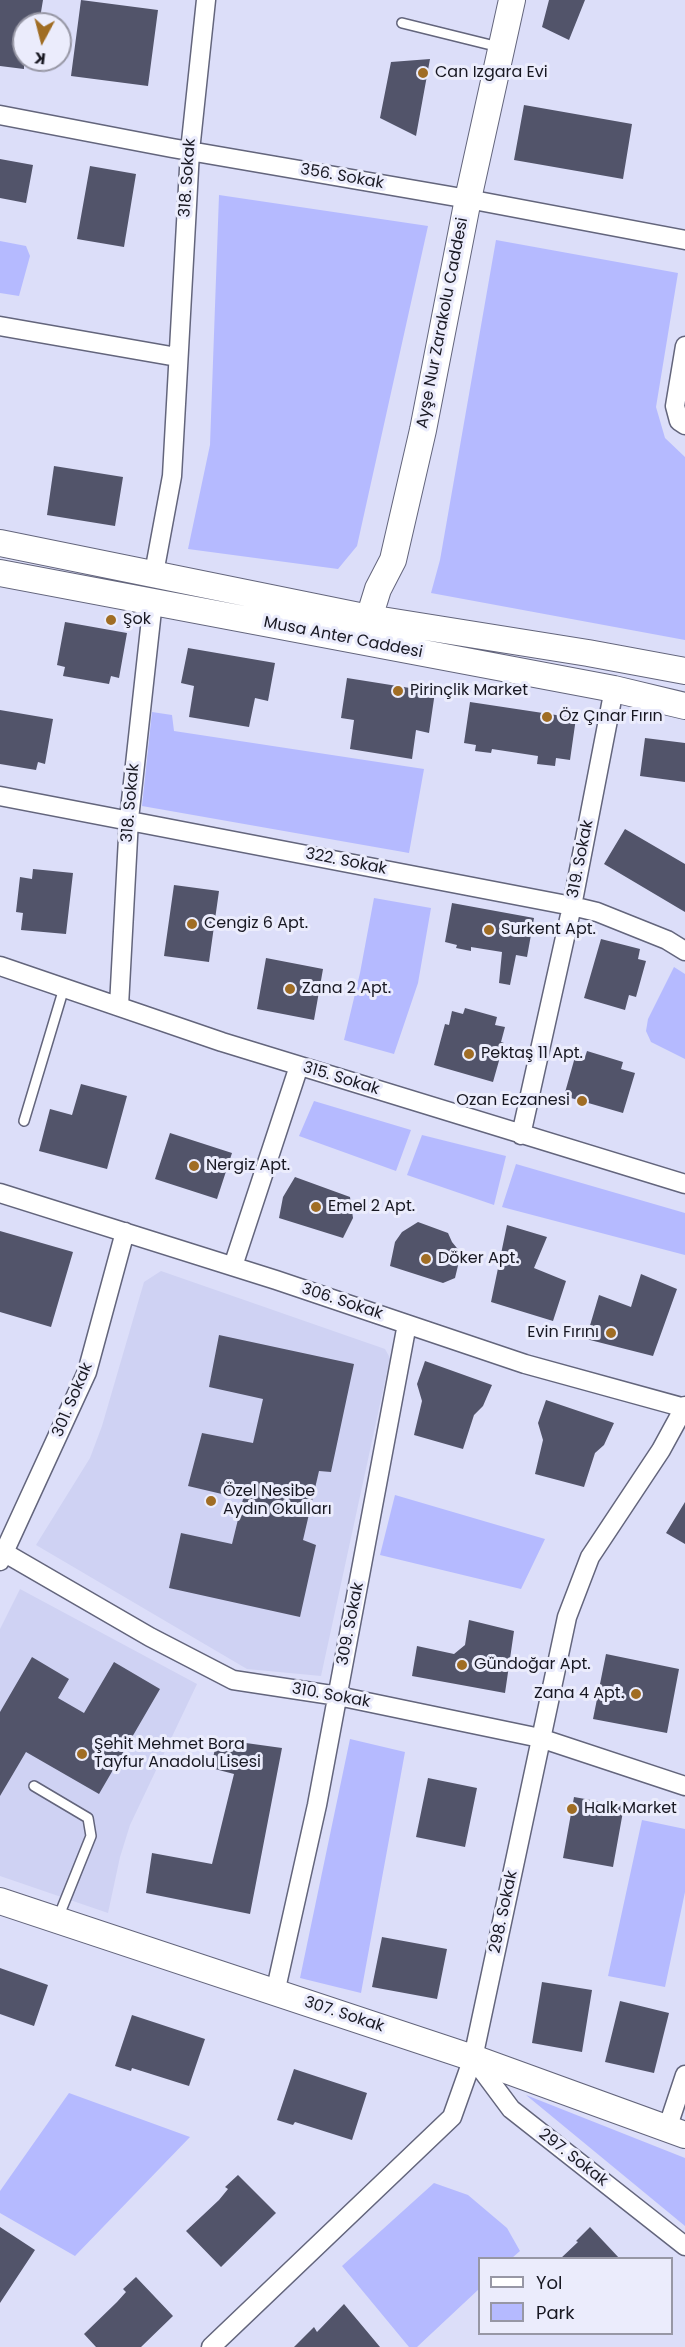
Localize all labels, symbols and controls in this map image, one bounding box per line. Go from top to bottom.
north arrow [12,12,72,72]
text: K [33,46,47,70]
place label: Can Izgara Evi [435,63,548,83]
marker: Can Izgara Evi [416,66,430,80]
street label: 318. Sokak [176,138,200,218]
street label: 356. Sokak [299,160,385,194]
street label: Ayşe Nur Zarakolu Caddesi [413,216,473,430]
place label: Şok [123,610,151,630]
marker: Şok [104,613,118,627]
street label: Musa Anter Caddesi [262,613,424,663]
place label: Pirinçlik Market [410,681,528,701]
marker: Pirinçlik Market [391,684,405,698]
place label: Öz Çınar Fırın [559,707,663,727]
marker: Öz Çınar Fırın [540,710,554,724]
street label: 318. Sokak [118,763,144,843]
street label: 319. Sokak [564,818,598,900]
street label: 322. Sokak [304,845,388,879]
place label: Cengiz 6 Apt. [204,914,308,934]
marker: Cengiz 6 Apt. [185,917,199,931]
place label: Surkent Apt. [501,920,596,940]
marker: Surkent Apt. [482,923,496,937]
place label: Zana 2 Apt. [302,979,391,999]
marker: Zana 2 Apt. [283,982,297,996]
place label: Pektaş 11 Apt. [481,1044,583,1064]
marker: Pektaş 11 Apt. [462,1047,476,1061]
street label: 315. Sokak [300,1058,382,1100]
place label: Ozan Eczanesi [456,1091,570,1111]
marker: Ozan Eczanesi [575,1094,589,1108]
place label: Nergiz Apt. [206,1156,290,1176]
marker: Nergiz Apt. [187,1159,201,1173]
place label: Emel 2 Apt. [328,1197,415,1217]
marker: Emel 2 Apt. [309,1200,323,1214]
place label: Döker Apt. [438,1249,519,1269]
marker: Döker Apt. [419,1252,433,1266]
street label: 306. Sokak [299,1280,385,1324]
place label: Evin Fırını [527,1323,599,1343]
marker: Evin Fırını [604,1326,618,1340]
street label: 301. Sokak [49,1360,97,1440]
place label: Özel Nesibe Aydın Okulları [223,1482,332,1520]
marker: Özel Nesibe Aydın Okulları [204,1494,218,1508]
street label: 309. Sokak [334,1581,368,1667]
place label: Gündoğar Apt. [474,1655,591,1675]
marker: Gündoğar Apt. [455,1658,469,1672]
street label: 310. Sokak [290,1680,372,1712]
place label: Zana 4 Apt. [534,1684,624,1704]
marker: Zana 4 Apt. [629,1687,643,1701]
place label: Şehit Mehmet Bora Tayfur Anadolu Lisesi [94,1735,261,1773]
marker: Şehit Mehmet Bora Tayfur Anadolu Lisesi [75,1747,89,1761]
place label: Halk Market [584,1799,677,1819]
marker: Halk Market [565,1802,579,1816]
street label: 298. Sokak [486,1869,522,1955]
street label: 307. Sokak [302,1993,386,2037]
street label: 297. Sokak [535,2125,611,2191]
legend [478,2257,673,2335]
text: Yol [536,2270,562,2295]
text: Park [536,2300,575,2325]

